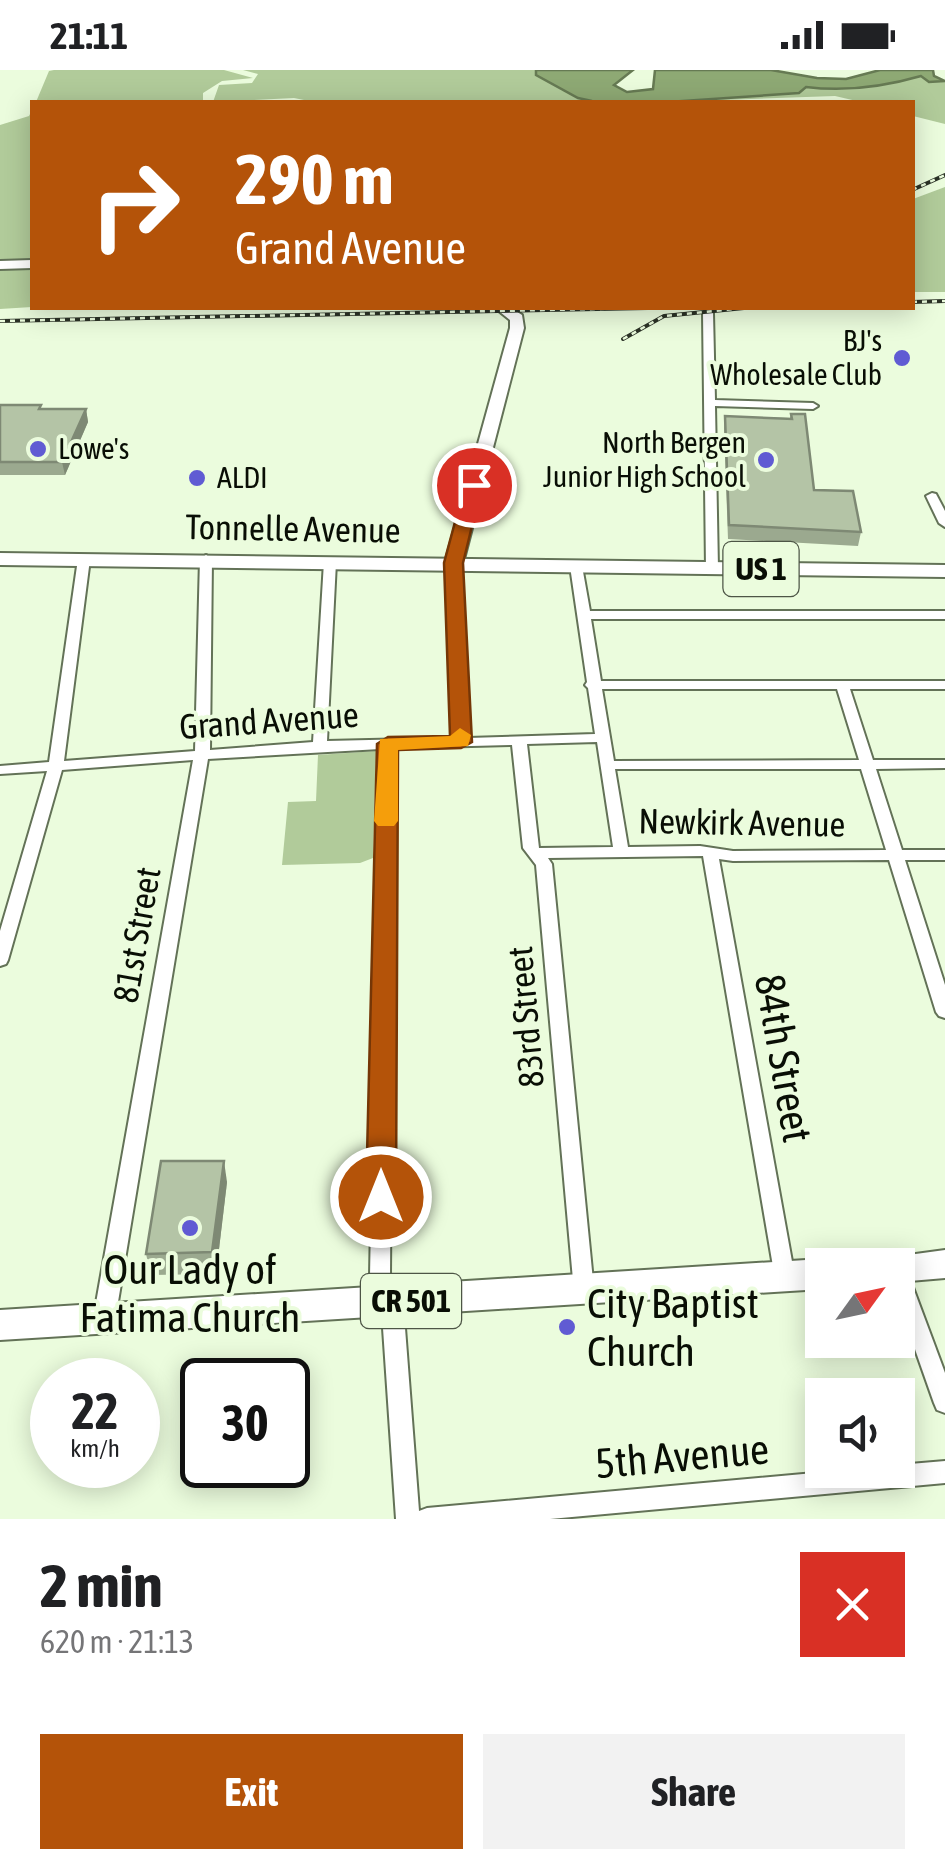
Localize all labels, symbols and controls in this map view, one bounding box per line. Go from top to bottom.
text: 21:11 [50,14,128,57]
text: 290 m [235,139,394,219]
icon: right [70,140,200,270]
text: Grand Avenue [235,222,466,274]
place label: BJ's Wholesale Club [710,323,882,391]
marker: BJ's Wholesale Club [891,347,913,369]
place label: North Bergen Junior High School [543,425,746,493]
place label: Lowe's [58,431,129,465]
marker: Lowe's [27,438,49,460]
pin [432,443,517,528]
marker: North Bergen Junior High School [755,449,777,471]
icon: arrive [447,458,502,513]
place label: ALDI [217,460,268,494]
marker: ALDI [186,467,208,489]
street label: Tonnelle Avenue [185,506,401,550]
road number: US 1 [724,542,798,596]
street label: Grand Avenue [178,694,360,746]
street label: Newkirk Avenue [638,800,846,844]
street label: 81st Street [104,864,168,1006]
street label: 83rd Street [499,945,551,1089]
street label: 84th Street [746,970,822,1146]
position arrow [329,1145,433,1249]
marker: Our Lady of Fatima Church [179,1217,201,1239]
place label: Our Lady of Fatima Church [80,1245,300,1341]
north arrow [805,1248,915,1358]
map controls [805,1248,915,1488]
road number: CR 501 [361,1274,461,1328]
place label: City Baptist Church [587,1279,759,1375]
marker: City Baptist Church [556,1316,578,1338]
speed limit sign: 30 [180,1358,310,1488]
button: sound [805,1378,915,1488]
text: 22 [71,1382,118,1440]
street label: 5th Avenue [593,1424,771,1488]
text: km/h [70,1434,120,1462]
text: 2 min [40,1551,163,1620]
button: close [800,1552,905,1657]
text: 620 m · 21:13 [40,1623,194,1660]
button: Exit [40,1734,463,1849]
button: Share [483,1734,905,1849]

